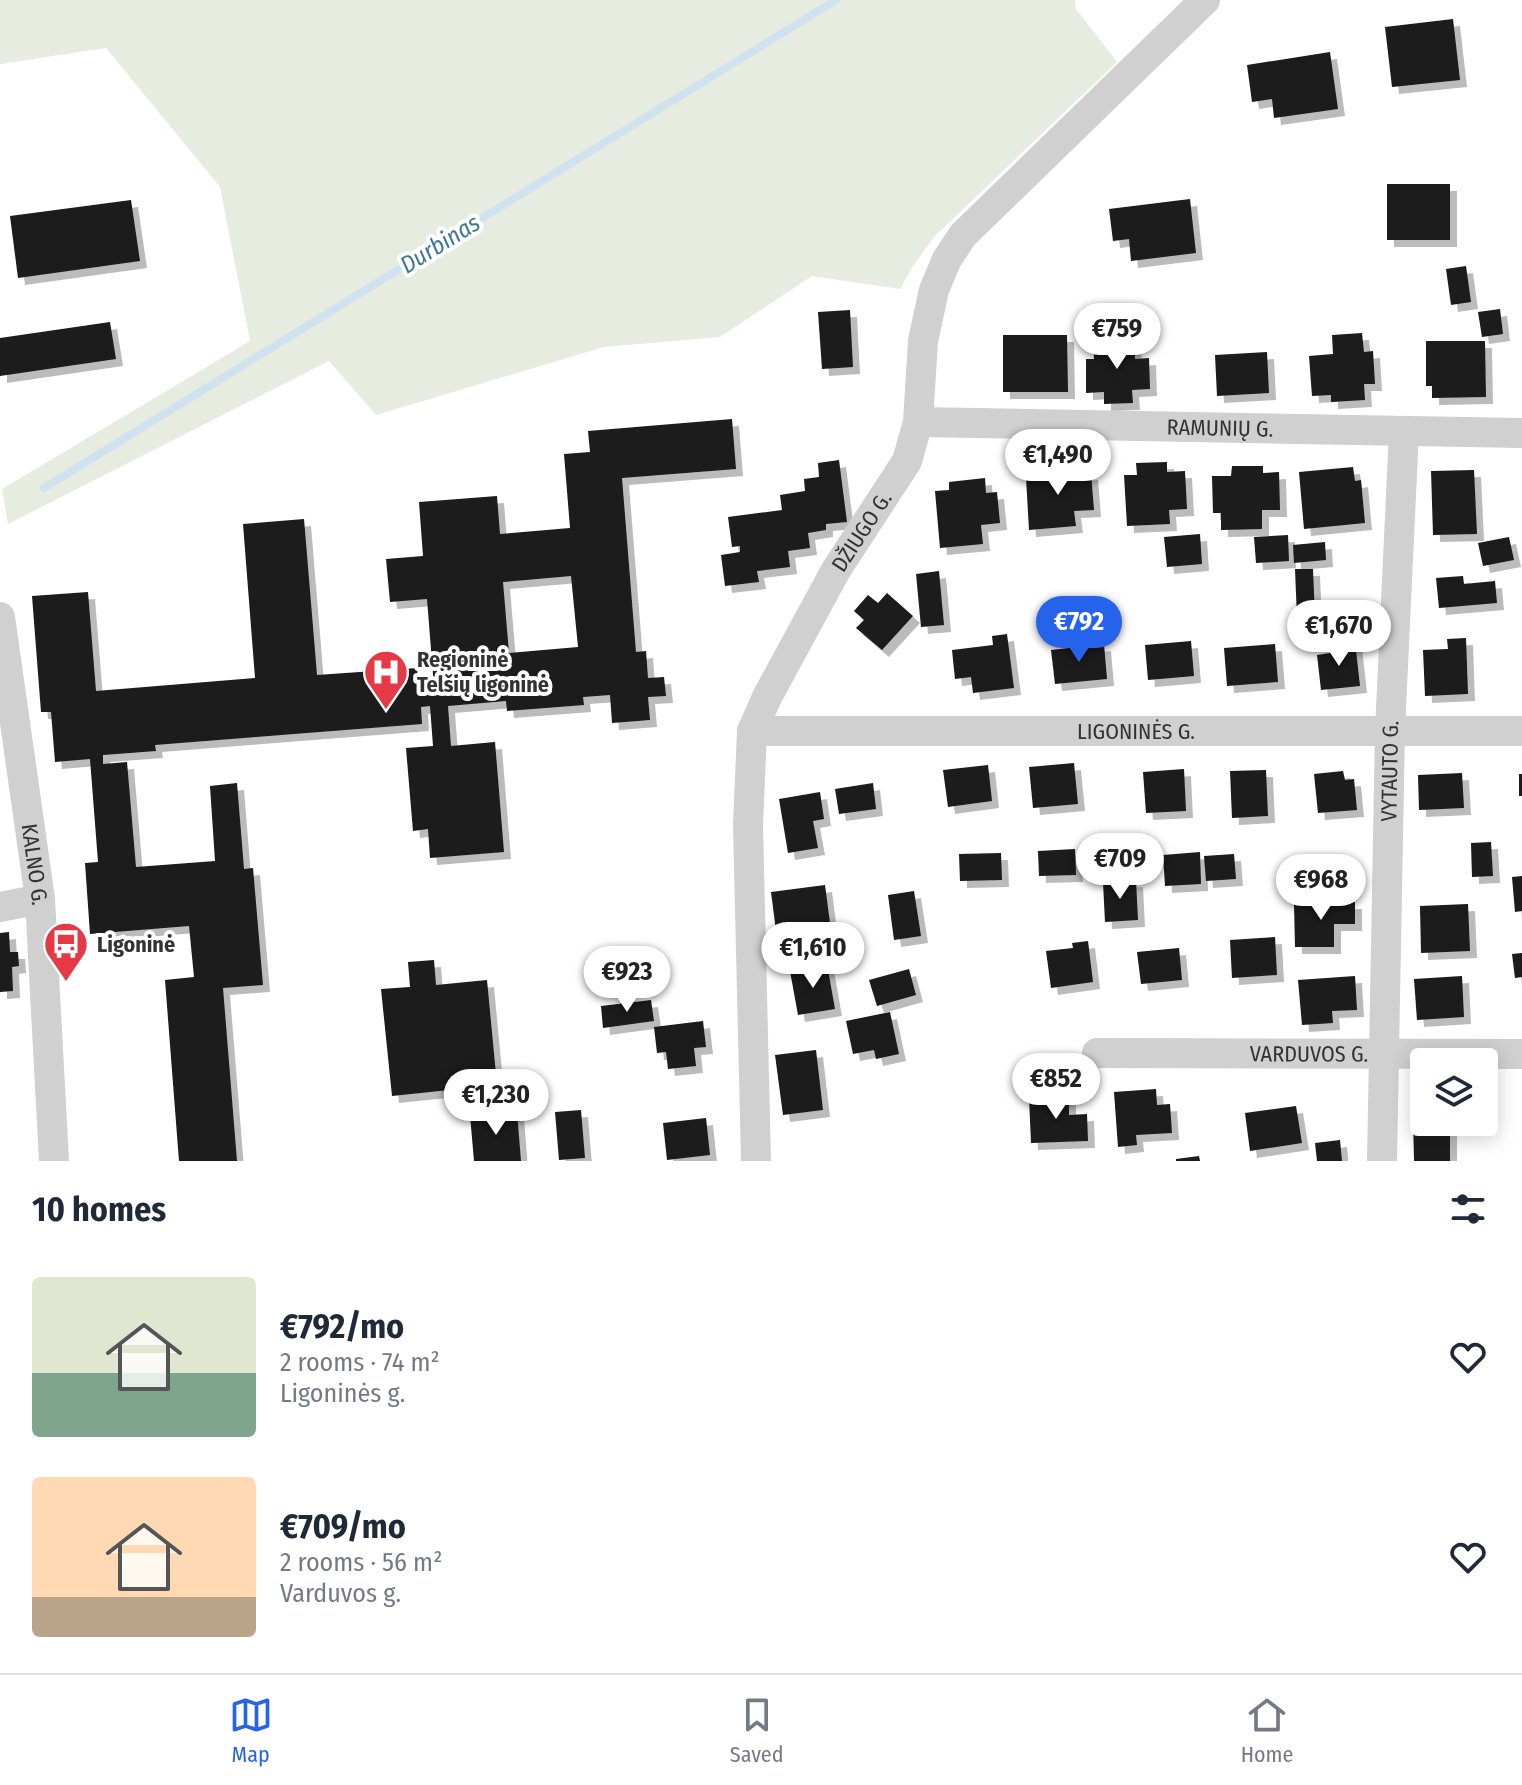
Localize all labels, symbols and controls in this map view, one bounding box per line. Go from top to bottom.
water label: Durbinas [395,209,485,279]
pin: €759 [1070,303,1164,371]
text: €759 [1092,313,1142,344]
street label: RAMUNIŲ G. [1166,413,1274,442]
pin: €1,490 [993,429,1123,497]
text: €1,490 [1023,439,1093,470]
street label: DŽIUGO G. [825,486,897,577]
pin: €792 [1032,596,1126,664]
pin: €1,670 [1274,600,1404,668]
text: €792 [1054,606,1104,637]
text: €1,670 [1305,610,1373,641]
place label: Regioninė Telšių ligoninė [417,646,549,698]
hospital icon: Regioninė Telšių ligoninė [362,648,410,711]
street label: LIGONINĖS G. [1077,718,1195,745]
street label: VYTAUTO G. [1375,720,1404,822]
street label: KALNO G. [16,822,54,906]
pin: €709 [1073,833,1167,901]
text: €709 [1094,843,1146,874]
pin: €968 [1274,854,1368,922]
text: €968 [1294,864,1348,895]
bus stop icon: Ligoninė [42,920,90,983]
pin: €1,610 [748,922,878,990]
place label: Ligoninė [97,931,175,958]
text: €1,610 [779,932,847,963]
pin: €923 [580,946,674,1014]
text: €923 [602,956,652,987]
street label: VARDUVOS G. [1250,1040,1368,1067]
map controls [1410,1048,1498,1136]
button: layers [1410,1048,1498,1136]
pin: €852 [1009,1053,1103,1121]
text: €852 [1030,1063,1082,1094]
pin: €1,230 [431,1069,561,1137]
text: €1,230 [462,1079,530,1110]
icon: filters [1446,1187,1490,1231]
text: 10 homes [32,1189,166,1230]
text: €792/mo [280,1306,404,1347]
icon: home [96,1309,192,1405]
icon: heart [1446,1335,1490,1379]
text: 2 rooms · 74 m² [280,1347,440,1378]
text: Ligoninės g. [280,1378,405,1409]
text: €709/mo [280,1506,406,1547]
icon: home [96,1509,192,1605]
icon: heart [1446,1535,1490,1579]
text: 2 rooms · 56 m² [280,1547,442,1578]
text: Varduvos g. [280,1578,401,1609]
tab: Map [229,1693,273,1768]
tab: Saved [730,1693,784,1768]
tab: Home [1241,1693,1293,1768]

